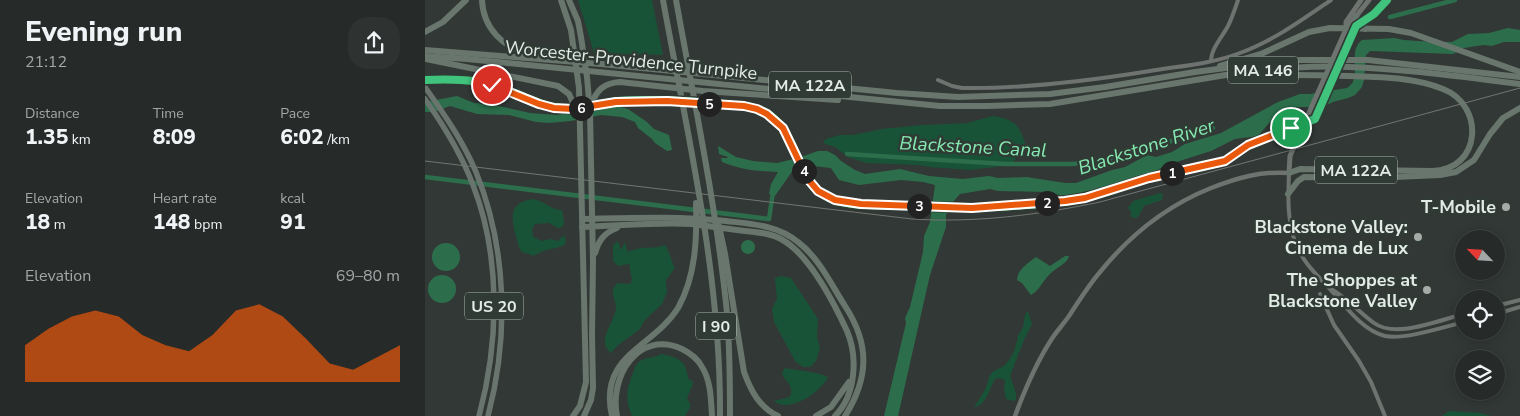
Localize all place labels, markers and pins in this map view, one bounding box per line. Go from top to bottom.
pin [471,64,513,106]
pin: 5 [697,92,721,116]
pin: 6 [569,96,593,120]
pin [1270,107,1312,149]
pin: 4 [791,158,817,184]
pin: 1 [1159,160,1185,186]
pin: 2 [1035,190,1059,216]
pin: 3 [907,194,931,218]
place label: T-Mobile [1421,195,1496,219]
marker: T-Mobile [1500,201,1512,213]
place label: Blackstone Valley: Cinema de Lux [1254,215,1408,260]
marker: Blackstone Valley: Cinema de Lux [1412,231,1424,243]
place label: The Shoppes at Blackstone Valley [1268,268,1418,313]
marker: The Shoppes at Blackstone Valley [1421,284,1433,296]

